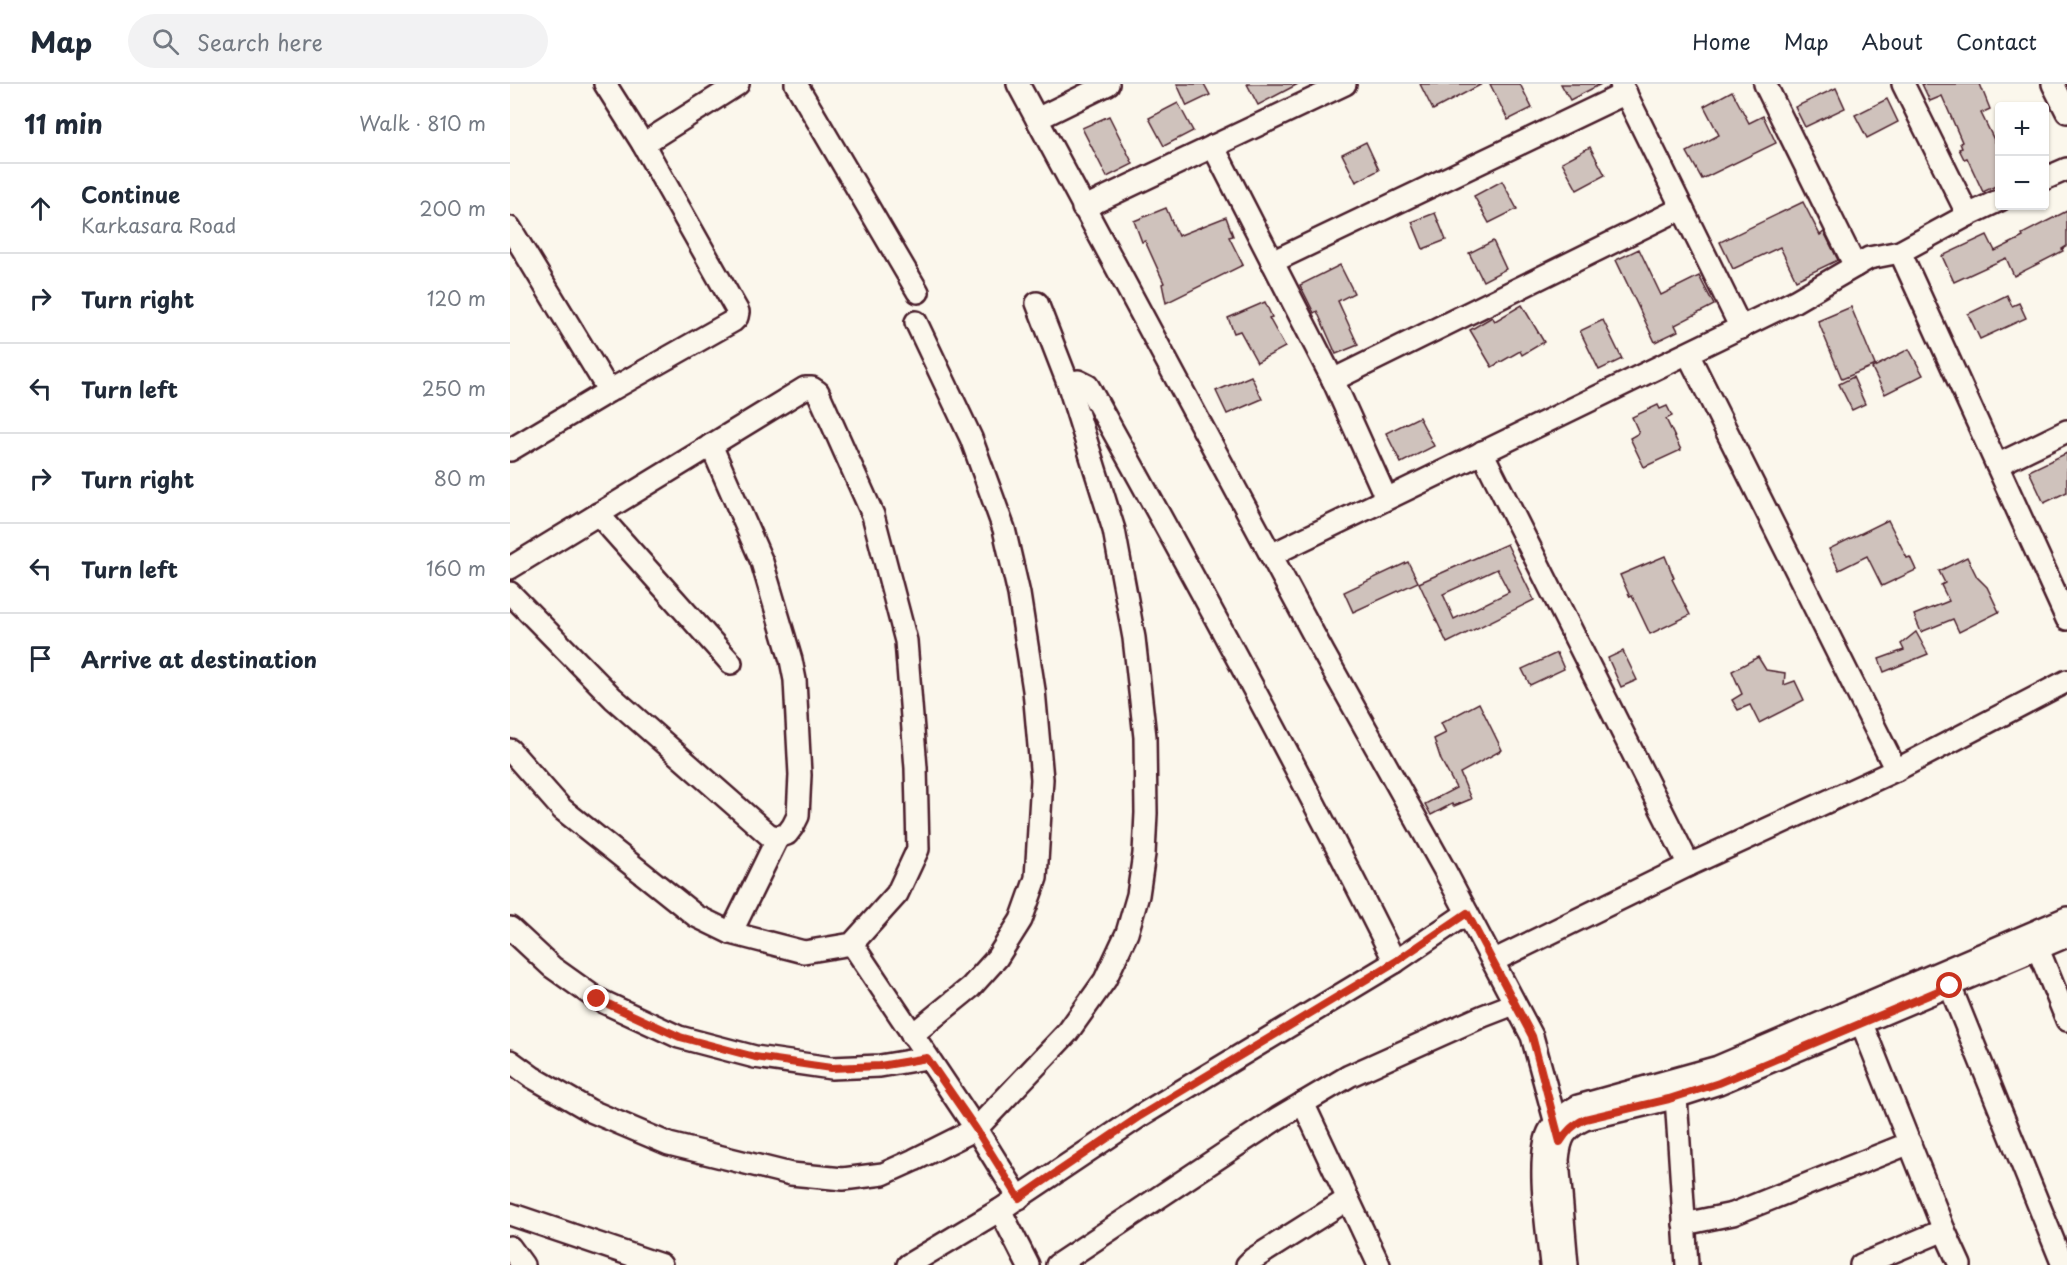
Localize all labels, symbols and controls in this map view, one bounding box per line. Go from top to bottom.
search box [128,14,548,68]
text: Map [30,20,92,63]
icon: search [149,25,182,58]
text: Search here [197,25,323,58]
text: Home [1692,25,1751,57]
text: Map [1784,25,1829,57]
text: About [1862,25,1923,57]
text: Contact [1956,25,2037,57]
map controls [1995,102,2049,210]
button: + [1995,102,2049,156]
text: 11 min [24,104,103,143]
text: Walk · 810 m [359,108,486,138]
button: − [1995,156,2049,210]
text: Continue [81,177,180,210]
icon: ahead [24,192,57,225]
text: 200 m [419,193,486,223]
text: Karkasara Road [81,210,236,240]
icon: right [24,282,57,315]
text: Turn right [81,282,194,315]
text: 120 m [427,283,486,313]
icon: left [24,372,57,405]
text: Turn left [81,372,178,405]
text: 250 m [422,373,486,403]
icon: right [24,462,57,495]
text: Turn right [81,462,194,495]
text: 80 m [434,463,486,493]
icon: left [24,552,57,585]
text: Turn left [81,552,178,585]
text: 160 m [426,553,486,583]
icon: arrive [24,642,57,675]
text: Arrive at destination [81,642,317,675]
route start [1936,972,1962,998]
route end [583,985,609,1011]

